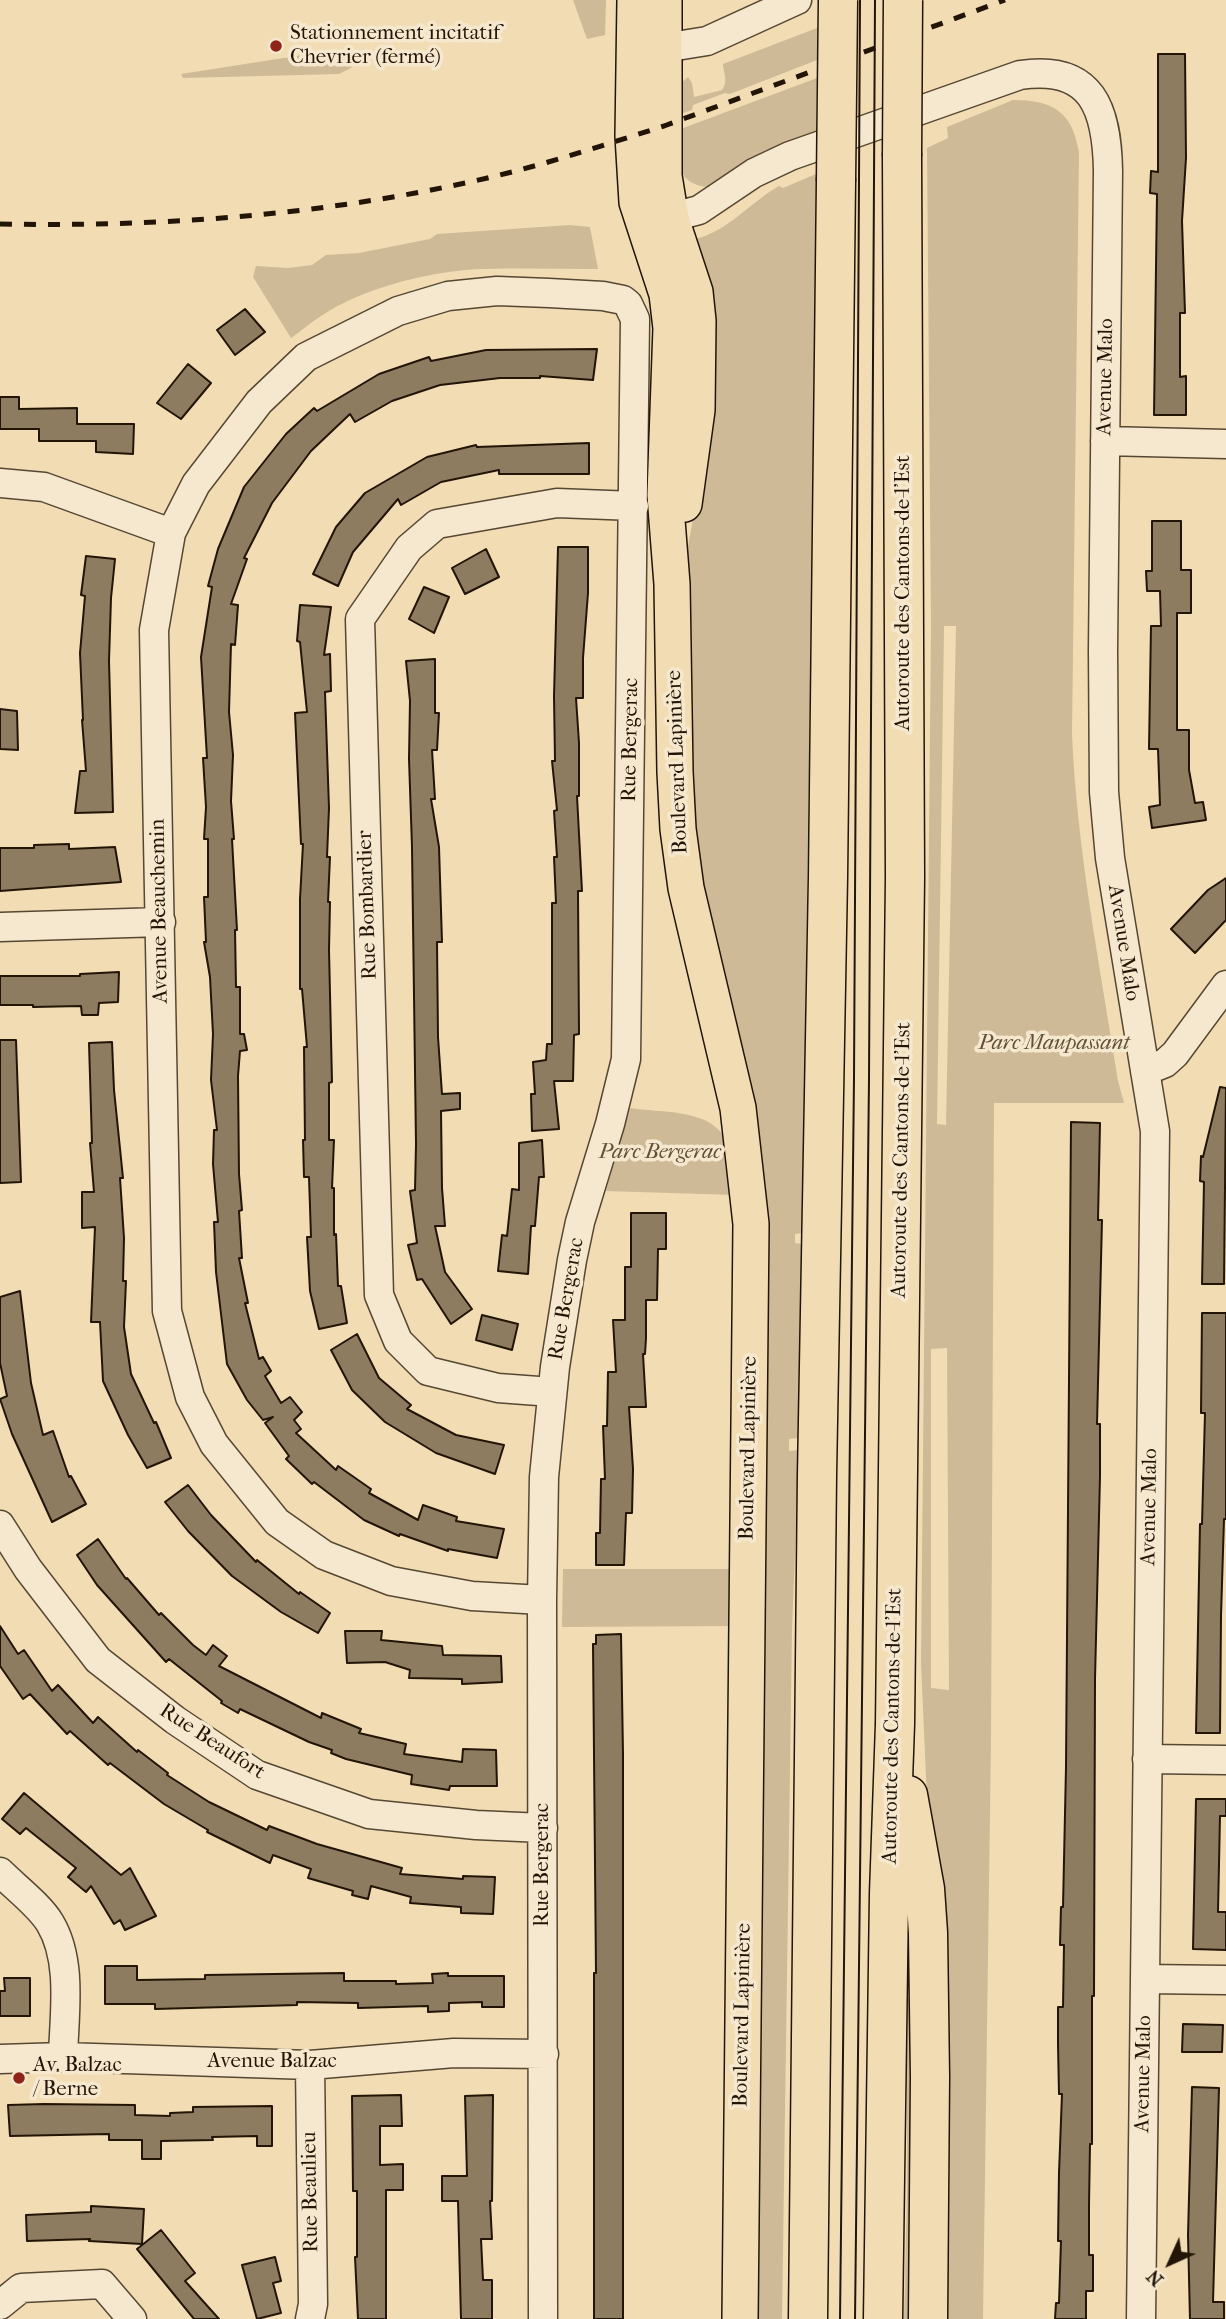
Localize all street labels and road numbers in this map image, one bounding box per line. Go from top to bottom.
street label: Avenue Malo [1092,318,1120,436]
street label: Autoroute des Cantons-de-l'Est [891,455,917,731]
street label: Boulevard Lapinière [662,670,694,854]
street label: Rue Bergerac [617,678,645,802]
street label: Avenue Beauchemin [146,818,174,1004]
street label: Rue Bombardier [353,830,383,980]
street label: Avenue Malo [1101,883,1145,1003]
street label: Autoroute des Cantons-de-l'Est [887,1022,917,1298]
street label: Rue Bergerac [544,1236,590,1362]
street label: Boulevard Lapinière [735,1356,763,1540]
street label: Avenue Malo [1136,1448,1164,1566]
street label: Autoroute des Cantons-de-l'Est [878,1588,908,1864]
street label: Rue Beaufort [155,1699,269,1785]
street label: Rue Bergerac [530,1803,556,1927]
street label: Boulevard Lapinière [729,1923,757,2107]
street label: Avenue Malo [1130,2015,1158,2133]
street label: Avenue Balzac [207,2049,337,2075]
street label: Rue Beaulieu [297,2131,325,2253]

